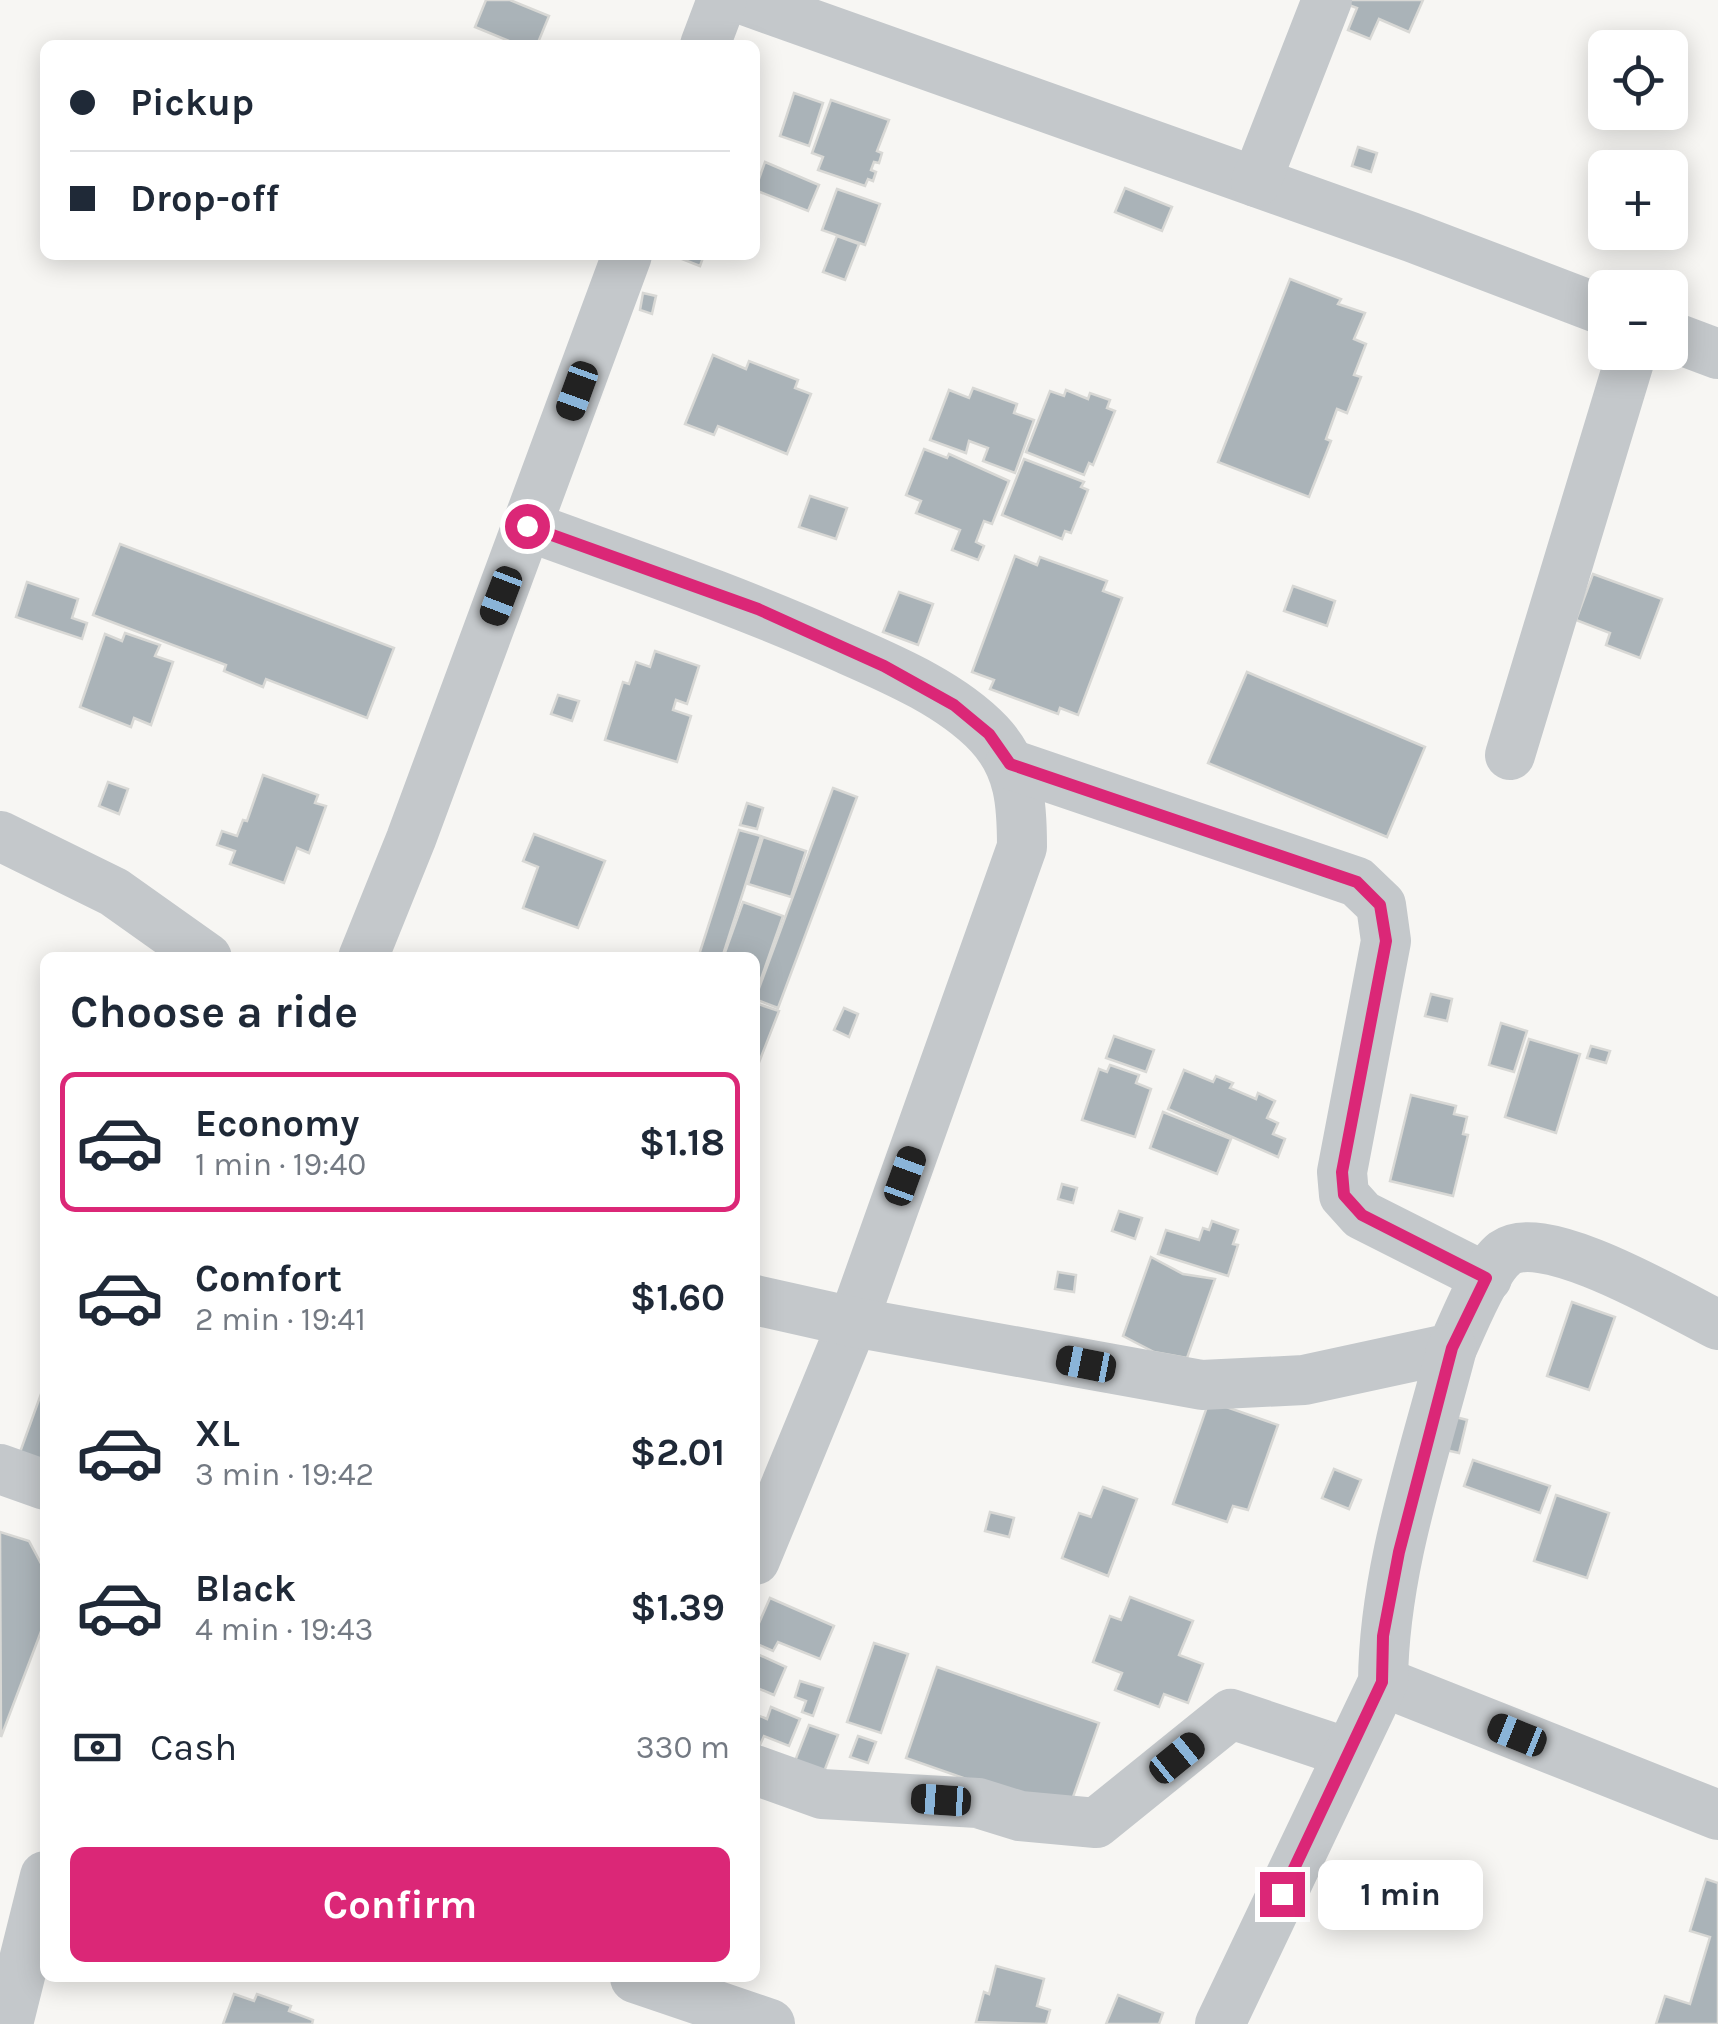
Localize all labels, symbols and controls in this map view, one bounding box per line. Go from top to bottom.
map controls [1588,30,1688,370]
button: locate [1588,30,1688,130]
text: Pickup [130,80,254,125]
button: + [1588,150,1688,250]
text: Drop-off [130,176,279,221]
button: − [1588,270,1688,370]
car [553,358,601,424]
route start [505,504,550,549]
car [476,563,526,629]
text: Choose a ride [70,986,358,1038]
icon: car [75,1097,165,1187]
text: Economy [195,1101,359,1146]
text: $1.18 [639,1120,725,1165]
car [881,1143,929,1209]
text: 1 min · 19:40 [195,1146,366,1183]
icon: car [75,1252,165,1342]
text: Comfort [195,1256,342,1301]
text: $1.60 [630,1275,725,1320]
text: 2 min · 19:41 [195,1301,366,1338]
car [1054,1344,1118,1384]
icon: car [75,1407,165,1497]
text: XL [195,1411,240,1456]
text: $2.01 [630,1430,725,1475]
text: 3 min · 19:42 [195,1456,374,1493]
icon: car [75,1562,165,1652]
text: Black [195,1566,296,1611]
text: $1.39 [630,1585,725,1630]
text: 4 min · 19:43 [195,1611,373,1648]
car [1484,1710,1550,1760]
icon: cash [70,1720,125,1775]
text: Cash [150,1725,237,1770]
car [1144,1727,1210,1789]
text: 330 m [636,1729,730,1766]
car [910,1783,972,1817]
button: Confirm [70,1847,730,1962]
callout: 1 min [1317,1859,1482,1929]
route end [1260,1872,1305,1917]
text: 1 min [1360,1876,1441,1913]

